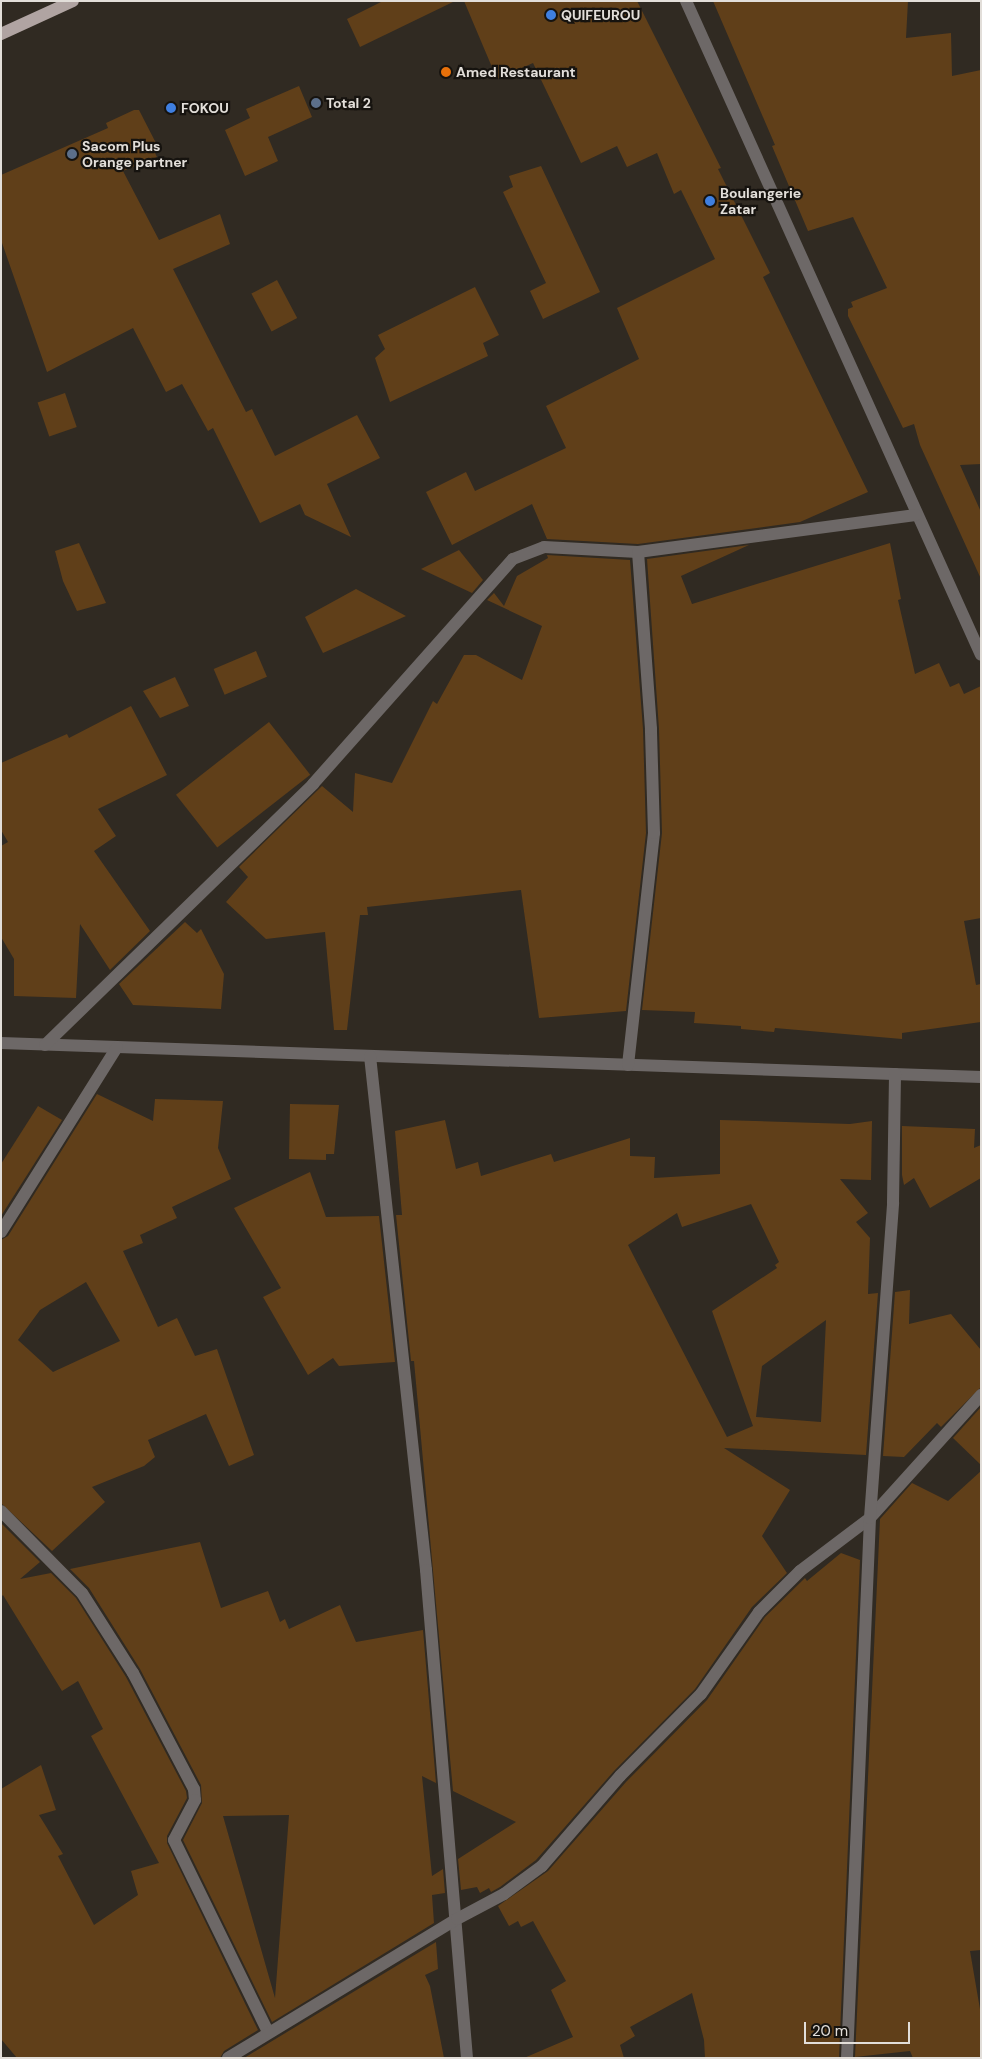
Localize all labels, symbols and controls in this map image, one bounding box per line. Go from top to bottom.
place label: QUIFEUROU [561,7,640,23]
marker: QUIFEUROU [545,9,557,21]
place label: Amed Restaurant [456,64,576,80]
marker: Amed Restaurant [440,66,452,78]
place label: Total 2 [326,95,371,111]
marker: Total 2 [310,97,322,109]
place label: FOKOU [181,100,229,116]
marker: FOKOU [165,102,177,114]
place label: Sacom Plus Orange partner [82,138,187,170]
marker: Sacom Plus Orange partner [66,148,78,160]
place label: Boulangerie Zatar [720,185,801,218]
marker: Boulangerie Zatar [704,195,716,207]
scale bar [807,2012,913,2044]
text: 20 m [812,2021,848,2041]

